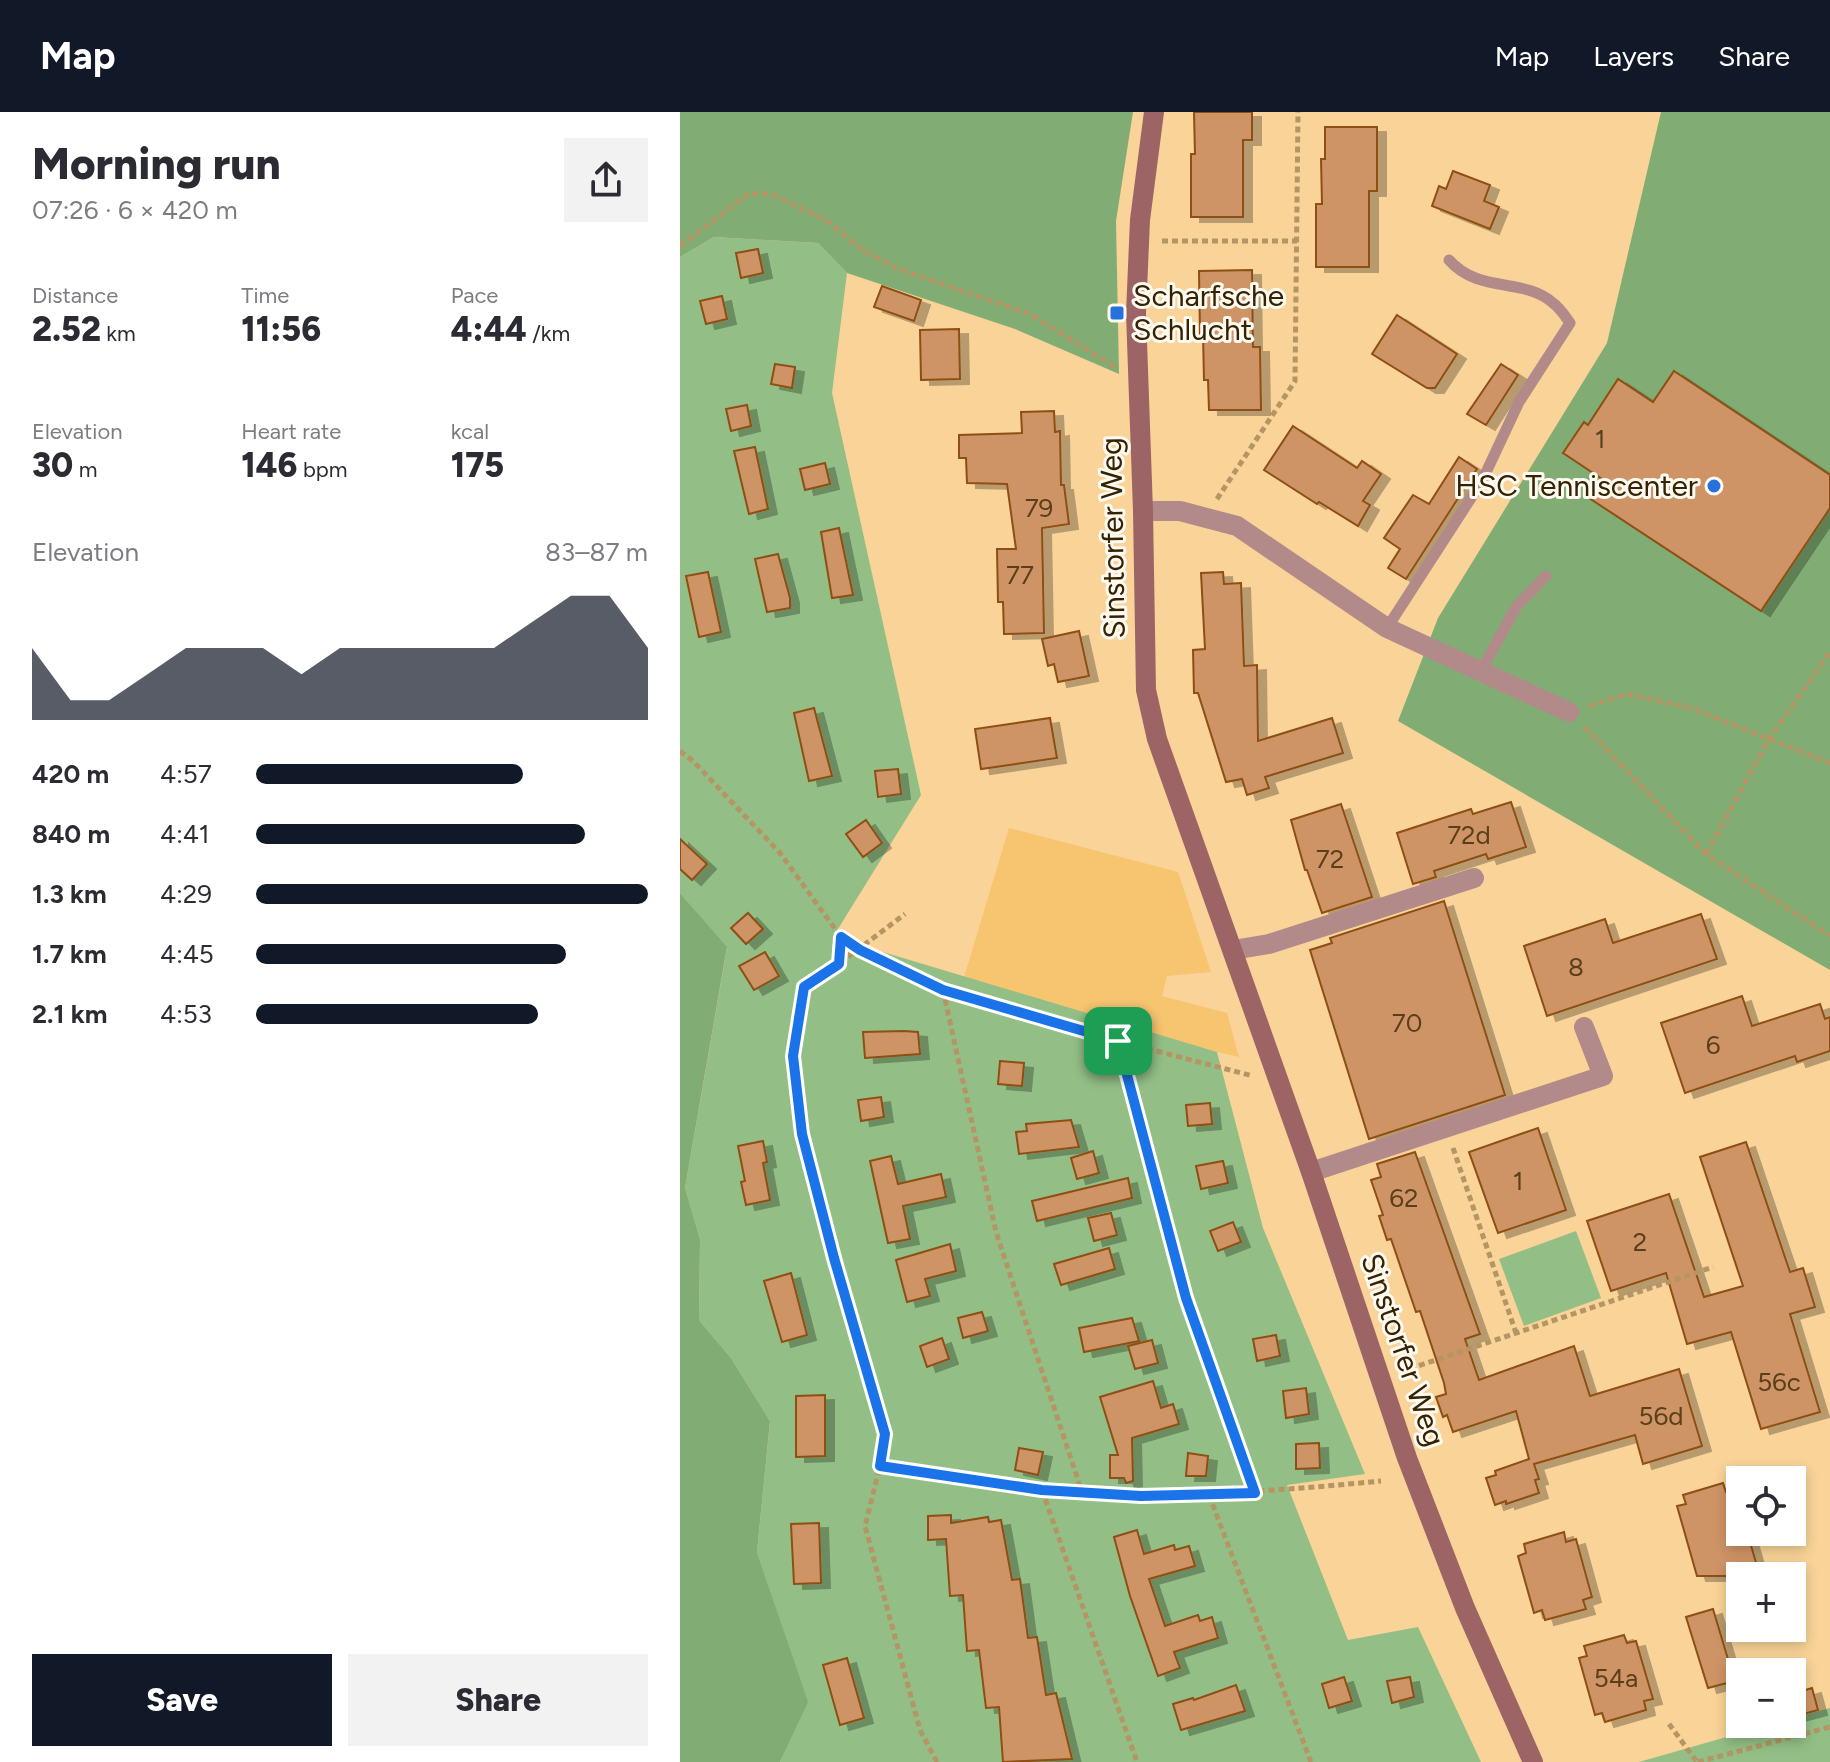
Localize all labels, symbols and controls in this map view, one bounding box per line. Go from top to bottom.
text: Map [40,33,116,79]
text: Map [1495,39,1549,73]
text: Layers [1593,39,1674,73]
text: Share [1718,39,1790,73]
text: Morning run [32,137,281,190]
button: share [564,138,648,222]
text: 07:26 · 6 × 420 m [32,194,238,226]
place label: Scharfsche Schlucht [1133,277,1284,348]
text: Distance [32,282,118,309]
text: Time [241,282,289,309]
text: Pace [451,282,498,309]
marker: Scharfsche Schlucht [1108,304,1126,322]
text: 2.52 [32,309,101,350]
text: 11:56 [241,309,321,350]
text: 4:44 [451,309,527,350]
text: km [101,320,136,347]
text: /km [527,320,570,347]
text: Elevation [32,418,122,445]
text: Heart rate [241,418,341,445]
text: kcal [451,418,489,445]
house number: 1 [1595,423,1605,455]
street label: Sinstorfer Weg [1092,437,1133,639]
text: 30 [32,445,73,486]
text: 146 [241,445,297,486]
text: 175 [451,445,504,486]
text: m [73,456,97,483]
text: bpm [297,456,348,483]
place label: HSC Tenniscenter [1455,467,1698,504]
marker: HSC Tenniscenter [1705,477,1723,495]
house number: 79 [1025,492,1053,524]
text: Elevation [32,536,139,568]
text: 83–87 m [545,536,648,568]
house number: 77 [1006,559,1034,591]
text: 420 m [32,758,109,790]
text: 4:57 [160,758,212,790]
text: 840 m [32,818,110,850]
text: 4:41 [160,818,210,850]
house number: 72d [1447,819,1491,851]
house number: 72 [1316,843,1344,875]
text: 1.3 km [32,878,107,910]
text: 4:29 [160,878,212,910]
text: 1.7 km [32,938,107,970]
text: 4:45 [160,938,214,970]
house number: 8 [1568,951,1584,983]
text: 2.1 km [32,998,107,1030]
text: 4:53 [160,998,212,1030]
pin [1084,1007,1152,1075]
house number: 70 [1392,1007,1422,1039]
icon: arrive [1096,1019,1140,1063]
house number: 6 [1706,1029,1720,1061]
house number: 1 [1513,1165,1523,1197]
house number: 62 [1389,1182,1419,1214]
house number: 2 [1633,1226,1647,1258]
street label: Sinstorfer Weg [1353,1249,1454,1451]
house number: 56c [1757,1366,1801,1398]
house number: 56d [1639,1400,1683,1432]
map controls [1726,1466,1806,1738]
button: locate [1726,1466,1806,1546]
button: + [1726,1562,1806,1642]
button: Save [32,1654,332,1746]
button: Share [348,1654,648,1746]
button: − [1726,1658,1806,1738]
house number: 54a [1594,1662,1638,1694]

